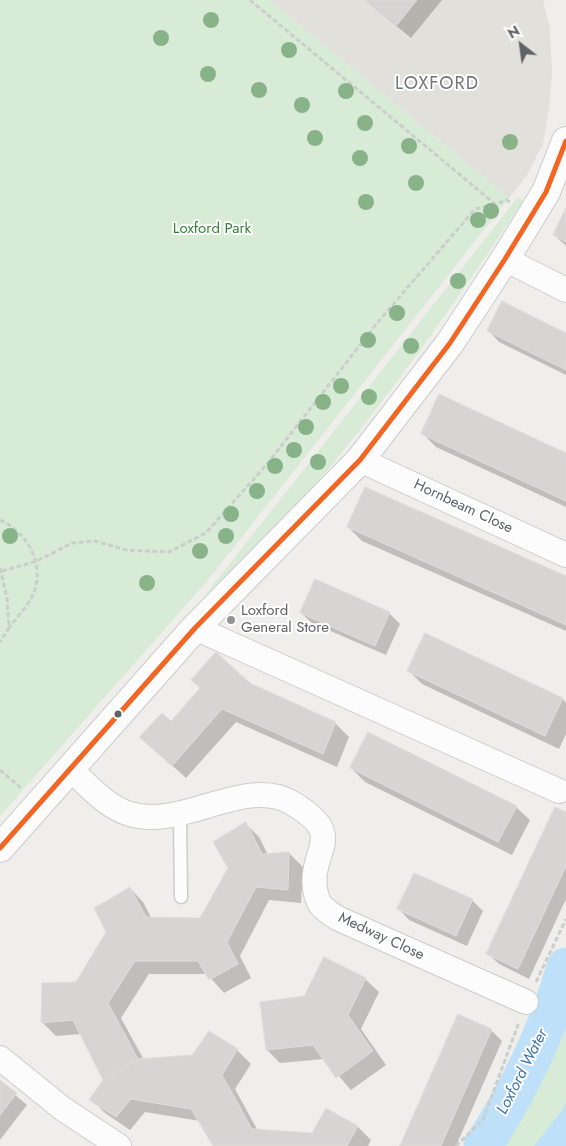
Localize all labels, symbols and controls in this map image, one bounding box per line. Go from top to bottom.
north arrow [496,20,546,70]
text: N [504,21,523,43]
district label: LOXFORD [394,74,480,96]
park label: Loxford Park [173,220,251,238]
street label: Hornbeam Close [411,476,515,538]
place label: Loxford General Store [241,602,329,637]
marker: Loxford General Store [225,614,237,626]
unlabelled marker [113,709,123,719]
street label: Medway Close [335,909,427,965]
water label: Loxford Water [493,1026,553,1118]

